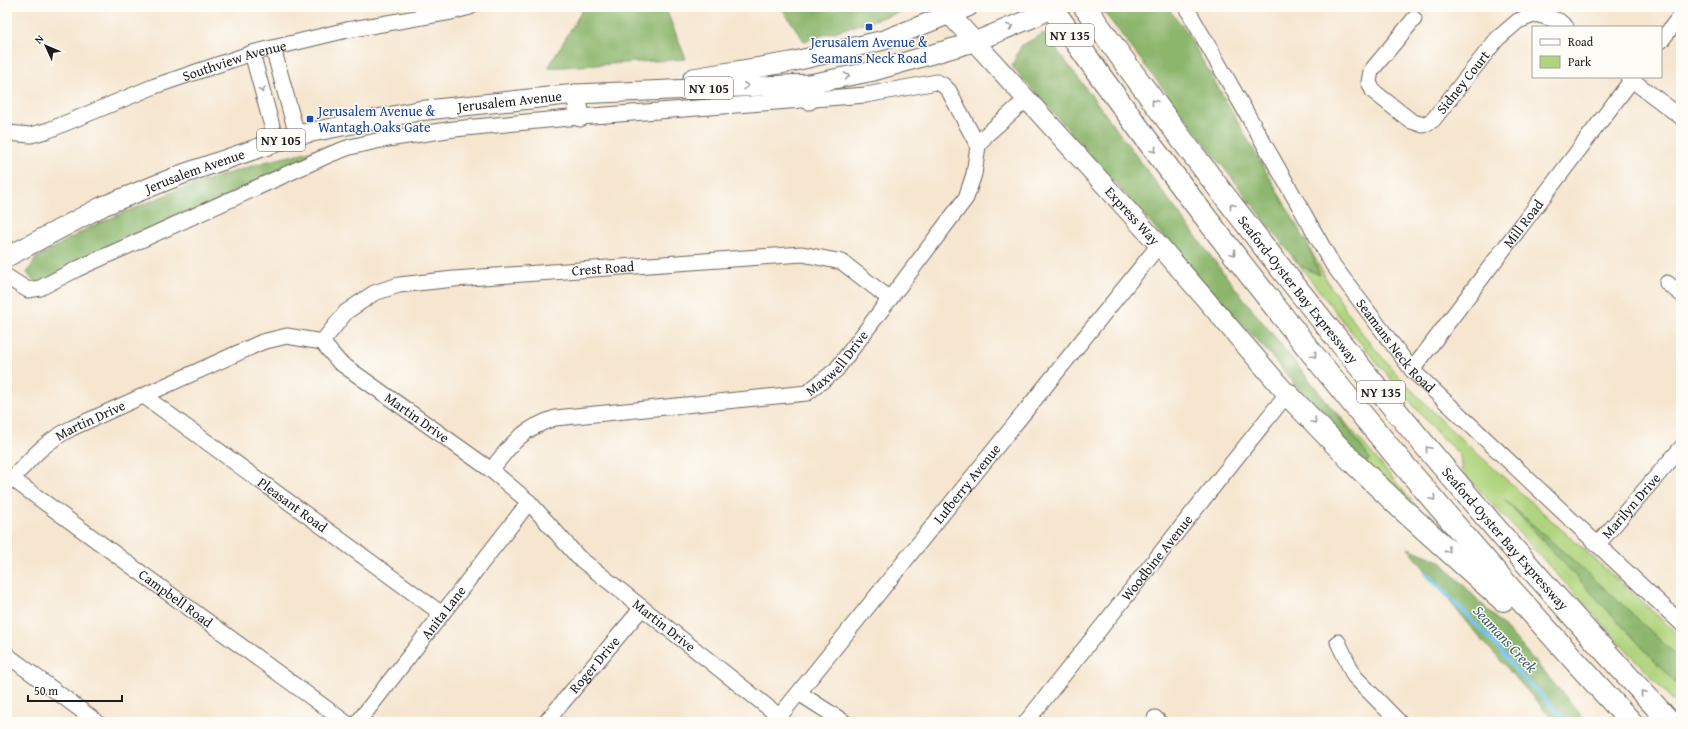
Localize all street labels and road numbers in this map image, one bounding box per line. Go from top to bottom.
road number: NY 135 [1046,24,1094,46]
street label: Southview Avenue [180,35,289,86]
street label: Sidney Court [1432,46,1494,118]
road number: NY 105 [685,77,733,99]
street label: Jerusalem Avenue [455,86,563,117]
road number: NY 105 [257,129,305,151]
street label: Jerusalem Avenue [140,144,248,199]
street label: Express Way [1101,182,1165,250]
street label: Mill Road [1498,195,1548,252]
street label: Seaford-Oyster Bay Expressway [1233,211,1363,368]
street label: Crest Road [571,256,635,281]
street label: Seamans Neck Road [1352,294,1440,397]
street label: Maxwell Drive [801,326,873,400]
road number: NY 135 [1357,381,1405,403]
street label: Martin Drive [381,388,454,448]
street label: Martin Drive [51,395,129,445]
street label: Lufberry Avenue [929,439,1005,528]
street label: Seaford-Oyster Bay Expressway [1437,463,1573,615]
street label: Marilyn Drive [1597,468,1665,543]
street label: Pleasant Road [253,472,332,537]
street label: Woodbine Avenue [1116,510,1198,605]
street label: Campbell Road [135,564,217,632]
street label: Anita Lane [416,581,471,643]
street label: Martin Drive [629,594,700,657]
street label: Roger Drive [564,631,624,697]

